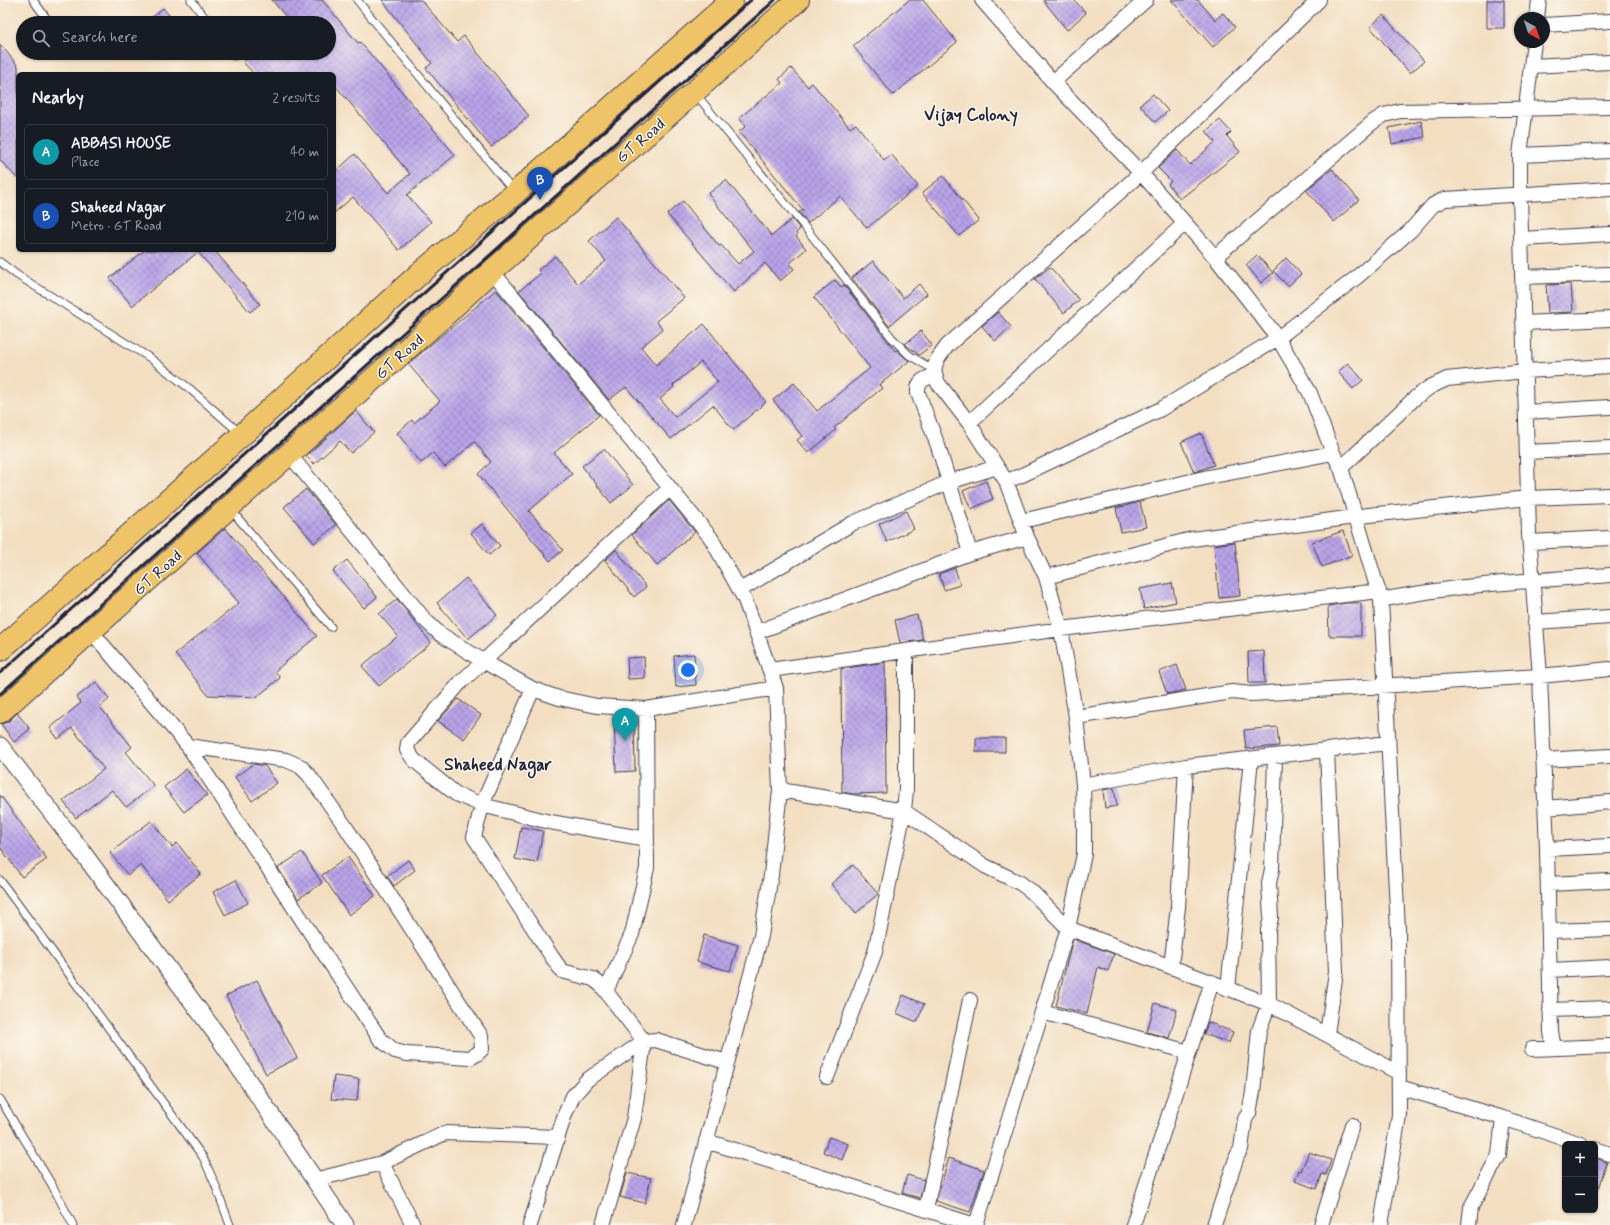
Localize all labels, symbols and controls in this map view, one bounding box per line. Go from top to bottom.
north arrow [1514,12,1550,48]
search box [16,16,336,60]
icon: search [30,27,52,49]
text: Search here [62,28,138,48]
text: Nearby [32,87,84,109]
text: 2 results [273,90,320,107]
district label: Vijay Colony [924,104,1018,127]
street label: GT Road [612,114,670,168]
text: ABBASI HOUSE [71,134,171,154]
text: A [42,144,50,161]
text: 40 m [290,144,319,161]
text: Place [71,154,100,171]
pin: B [527,167,553,200]
text: Shaheed Nagar [71,198,166,218]
text: B [42,208,50,225]
text: 210 m [285,208,319,225]
text: Metro · GT Road [71,218,162,235]
street label: GT Road [371,330,429,385]
street label: GT Road [129,546,187,601]
your location [678,660,698,680]
pin: A [612,708,638,741]
district label: Shaheed Nagar [444,754,552,779]
map controls [1562,1141,1598,1213]
button: + [1562,1141,1598,1177]
button: − [1562,1177,1598,1213]

